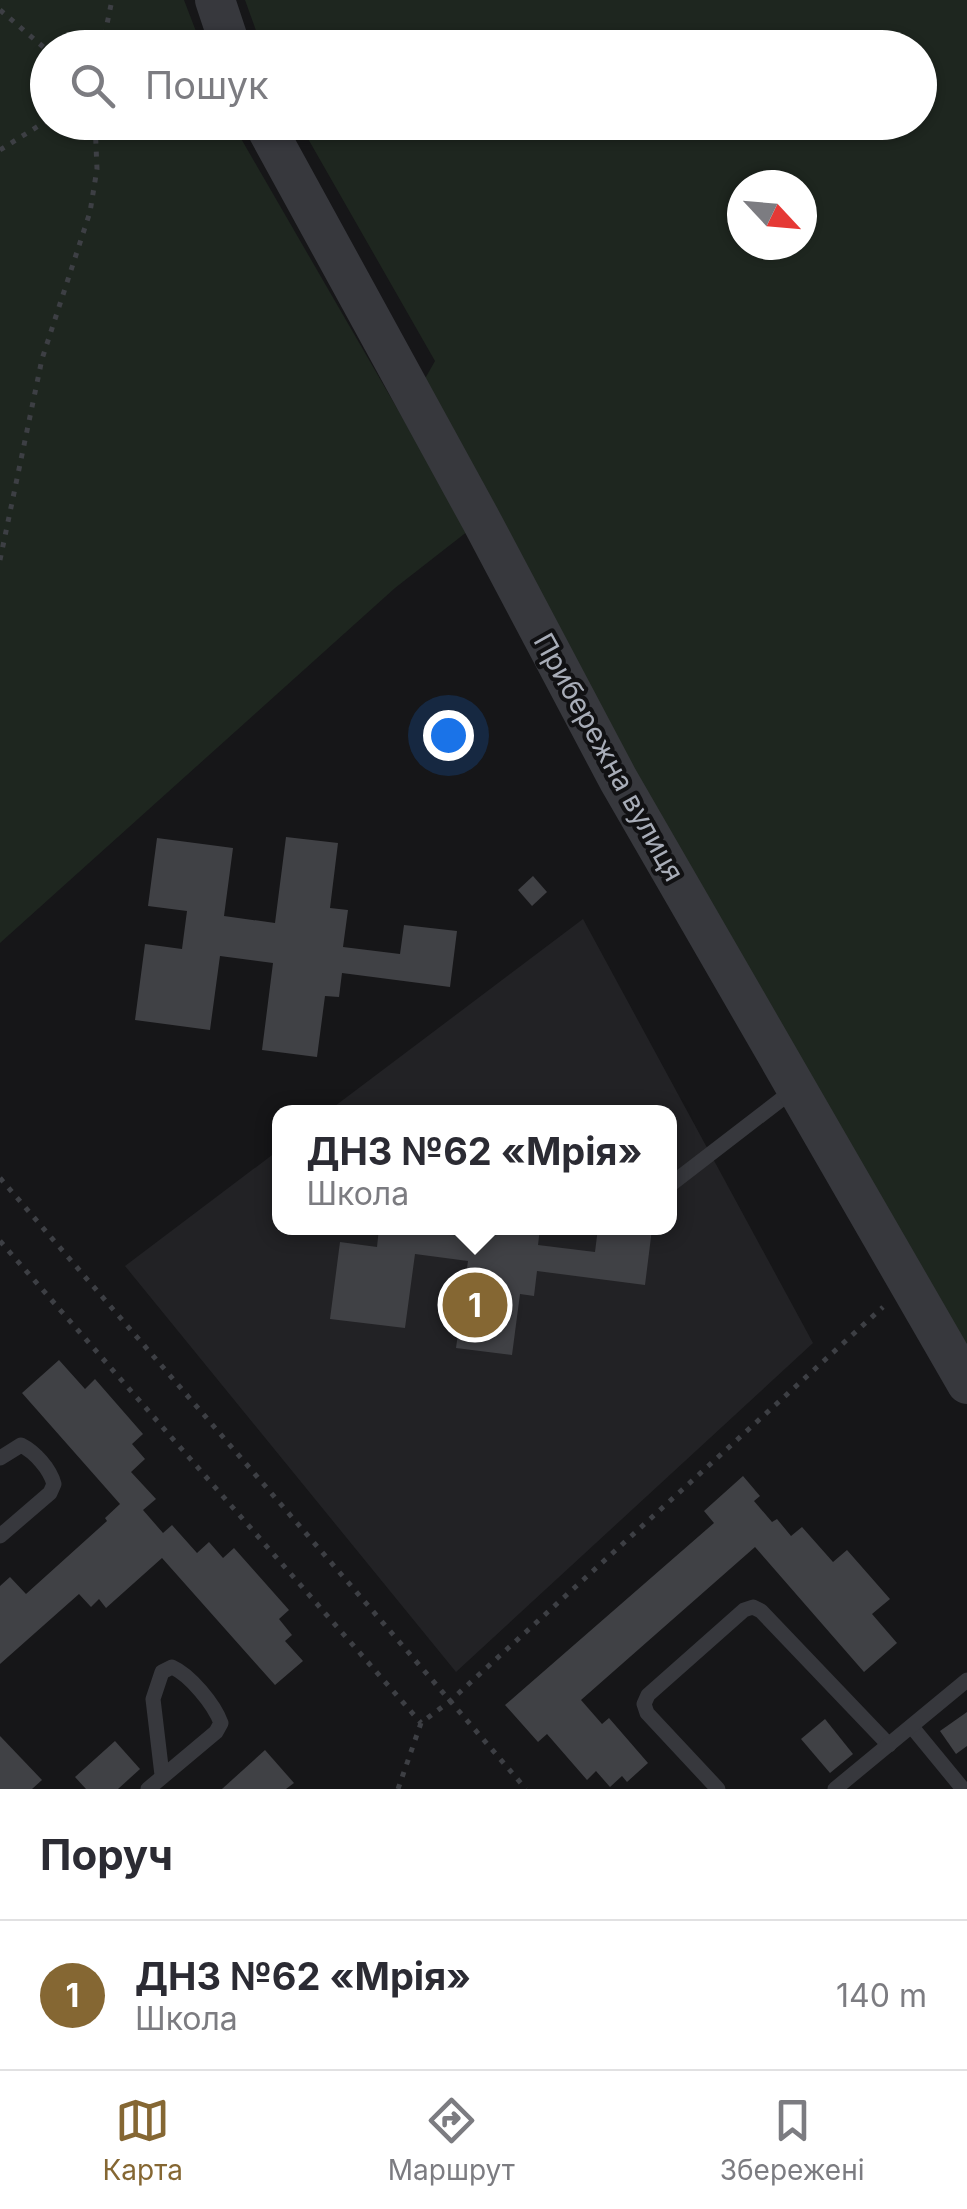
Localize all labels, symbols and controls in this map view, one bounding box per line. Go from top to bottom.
search box [30,30,937,140]
icon: search [65,58,120,113]
text: Пошук [145,62,269,108]
north arrow [727,170,817,260]
street label: Прибережна вулиця [527,627,691,887]
your location [423,710,474,761]
popup [272,1105,677,1235]
text: ДНЗ №62 «Мрія» [306,1128,643,1174]
text: Школа [306,1174,409,1213]
pin: 1 [442,1268,508,1342]
text: Поруч [40,1829,173,1880]
text: ДНЗ №62 «Мрія» [135,1953,471,1999]
text: 1 [66,1976,79,2015]
text: 140 m [836,1976,927,2015]
text: Школа [135,1999,238,2038]
tab: Карта [102,2093,183,2187]
tab: Маршрут [388,2093,515,2187]
tab: Збережені [720,2093,865,2187]

